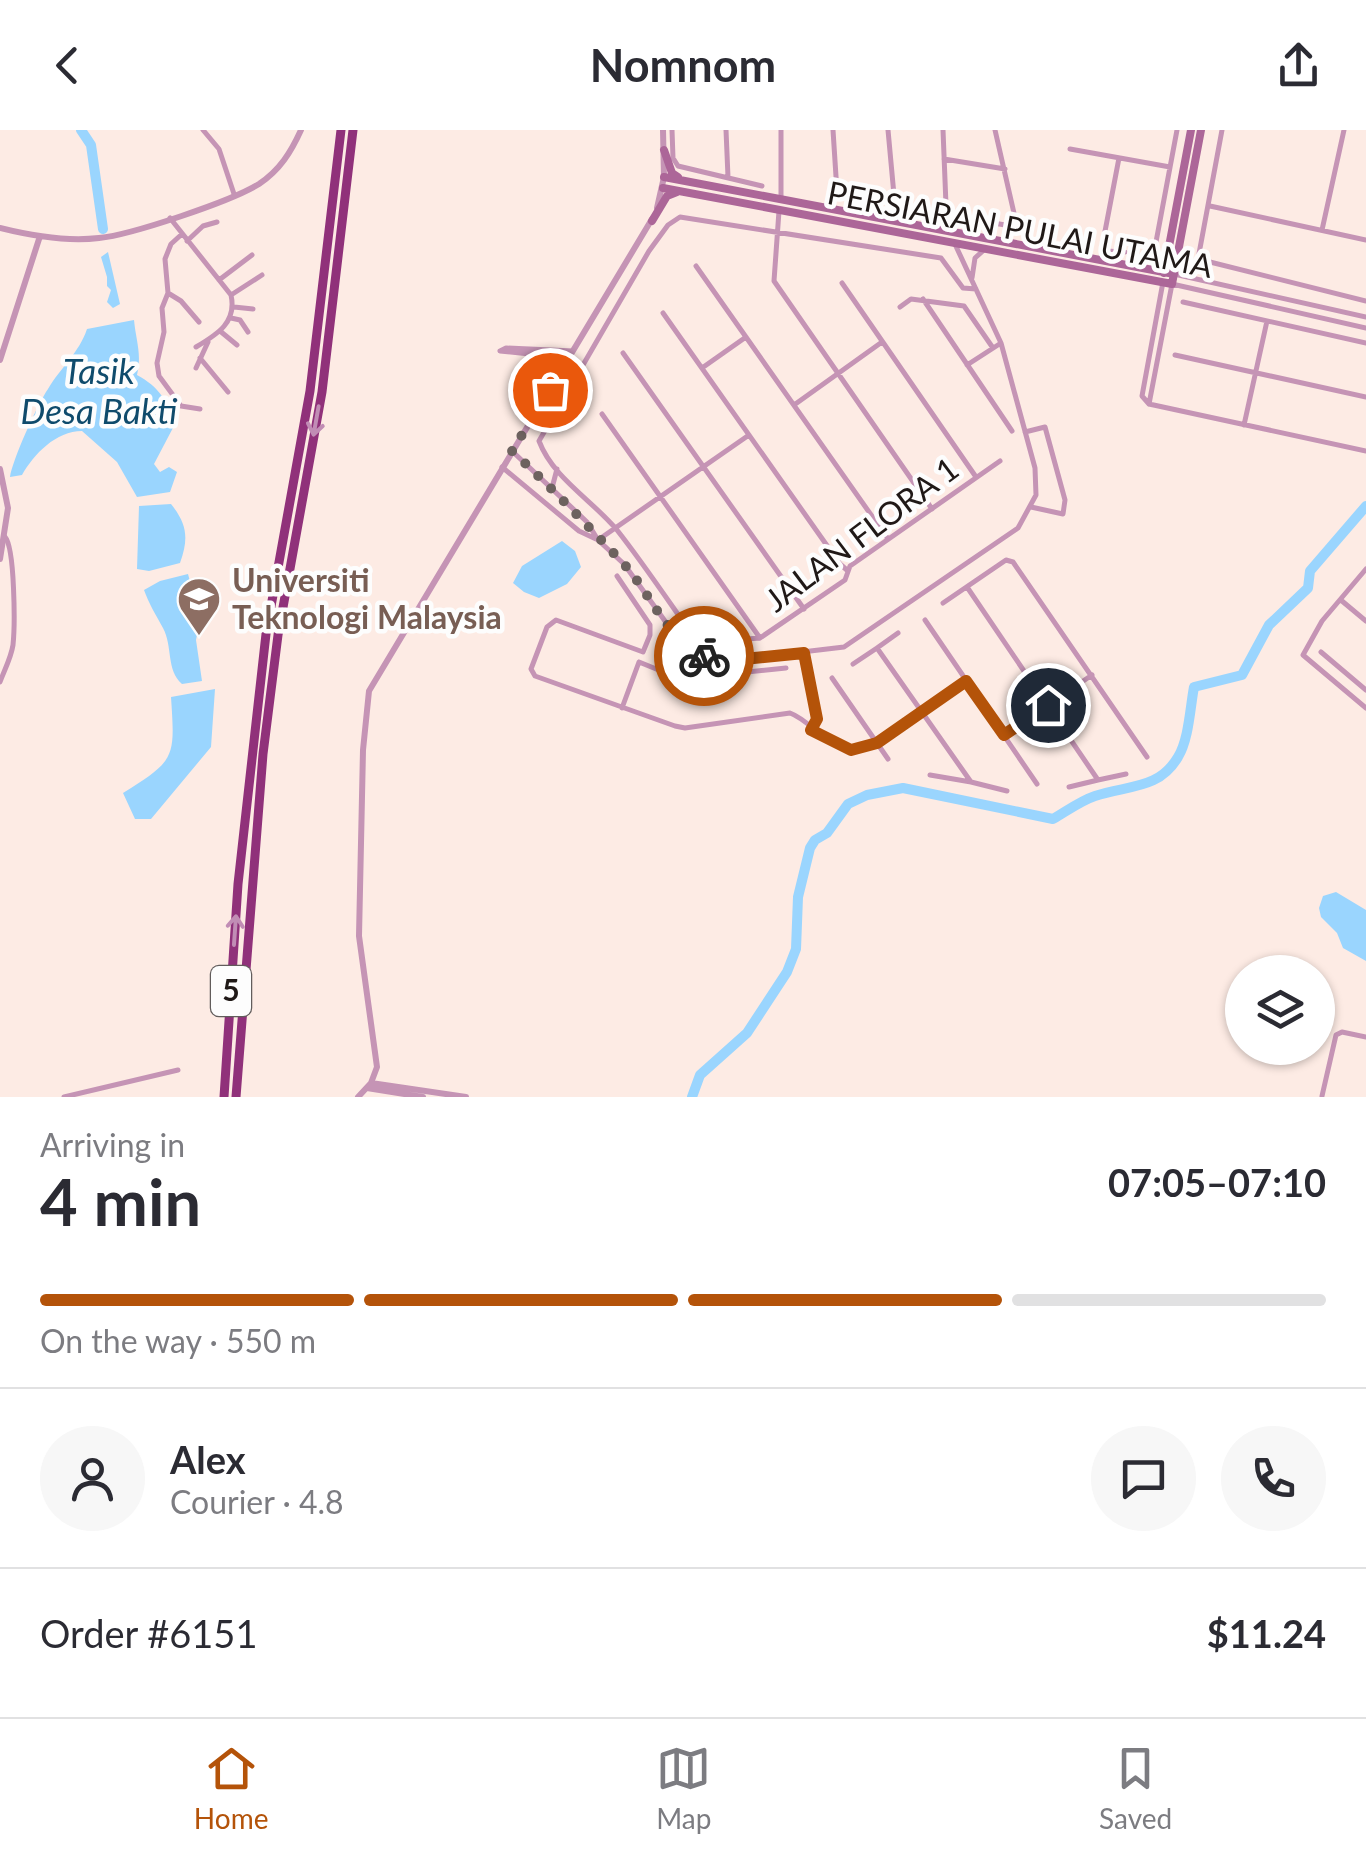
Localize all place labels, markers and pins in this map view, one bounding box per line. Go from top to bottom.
pin [508,348,593,433]
place label: Universiti Teknologi Malaysia [232,560,502,636]
school or university icon: Universiti Teknologi Malaysia [176,576,222,637]
pin [1006,663,1091,748]

